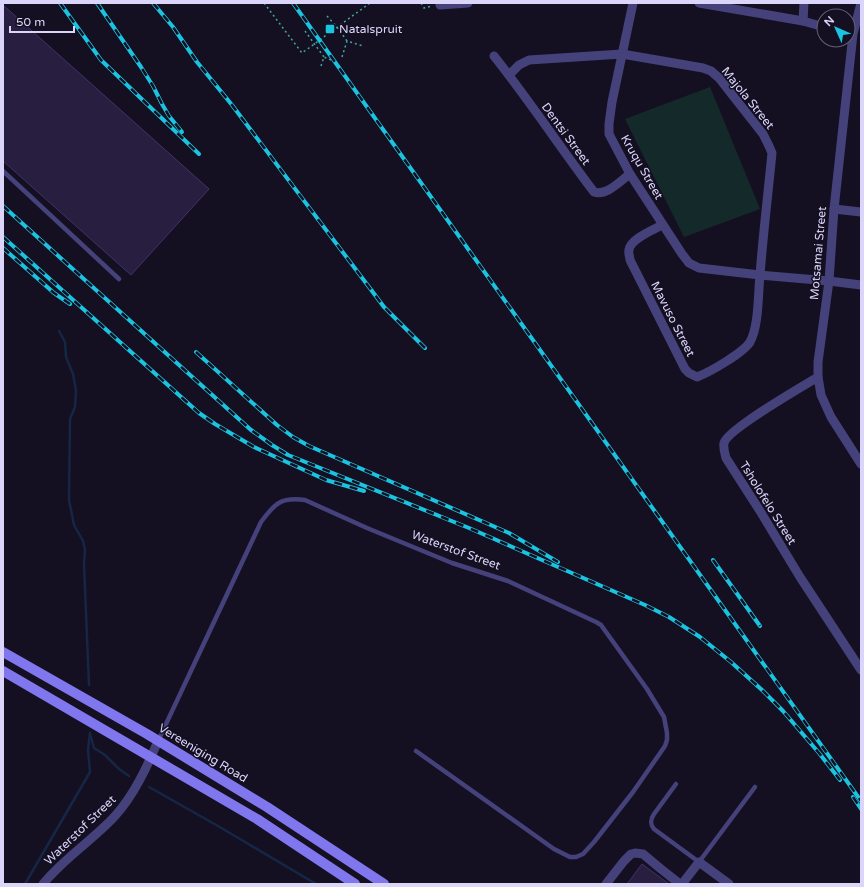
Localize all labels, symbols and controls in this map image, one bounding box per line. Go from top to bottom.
scale bar [10,8,74,34]
north arrow [816,8,856,48]
text: N [822,14,837,29]
text: 50 m [16,15,45,29]
place label: Natalspruit [339,22,403,36]
marker: Natalspruit [324,23,336,35]
street label: Majola Street [719,64,778,132]
street label: Dentsi Street [539,100,594,168]
street label: Kruqu Street [618,132,666,202]
street label: Motsamai Street [807,205,829,300]
street label: Mavuso Street [648,279,698,359]
street label: Tsholofelo Street [737,459,800,548]
street label: Waterstof Street [410,527,503,573]
street label: Vereeniging Road [156,721,250,785]
street label: Waterstof Street [41,792,119,868]

